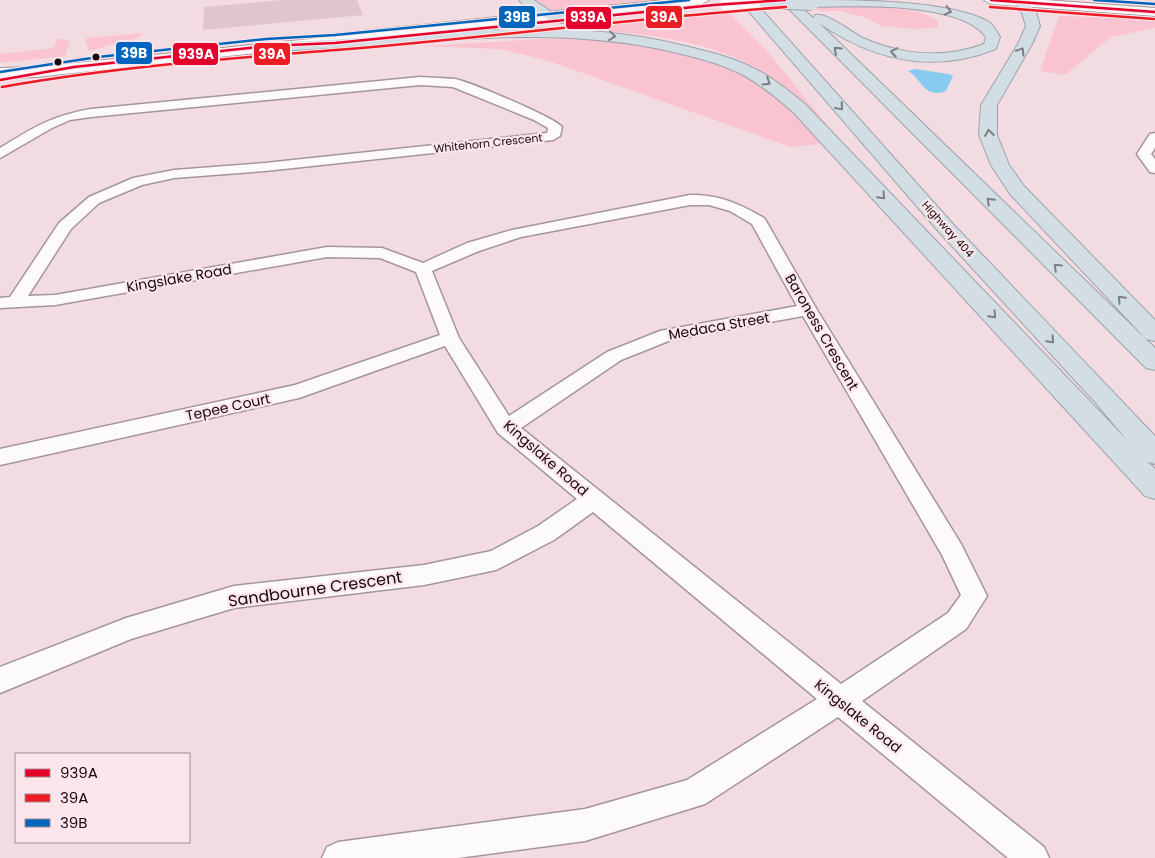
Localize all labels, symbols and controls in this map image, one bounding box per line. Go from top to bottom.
line badge: 39B [498,5,536,29]
line badge: 39A [645,5,683,29]
one-way arrow [943,5,952,16]
line badge: 939A [565,6,612,30]
text: 39B [504,7,530,27]
text: 939A [570,7,607,27]
text: 39A [650,7,678,27]
one-way arrow [609,30,617,41]
line badge: 39B [115,41,153,65]
line badge: 939A [172,42,219,66]
line badge: 39A [253,42,291,66]
text: 39B [121,43,147,63]
text: 939A [178,44,215,64]
text: 39A [258,44,286,64]
one-way arrow [833,47,842,56]
one-way arrow [1014,47,1024,56]
one-way arrow [890,48,898,58]
unlabelled marker [91,52,101,62]
unlabelled marker [53,57,63,67]
one-way arrow [761,76,770,86]
one-way arrow [834,101,843,110]
one-way arrow [984,128,995,136]
street label: Whitehorn Crescent [433,129,543,157]
one-way arrow [876,191,885,200]
street label: Highway 404 [918,197,978,261]
one-way arrow [987,198,996,207]
street label: Kingslake Road [125,259,233,297]
one-way arrow [1054,264,1063,273]
street label: Baroness Crescent [780,270,864,394]
one-way arrow [1118,295,1127,304]
street label: Medaca Street [667,307,771,345]
one-way arrow [987,310,996,319]
one-way arrow [1045,334,1054,343]
street label: Tepee Court [184,388,272,426]
street label: Kingslake Road [499,416,593,500]
street label: Sandbourne Crescent [227,565,404,613]
street label: Kingslake Road [810,675,906,757]
legend [15,753,190,843]
text: 939A [60,762,98,783]
text: 39A [60,787,88,808]
text: 39B [60,812,87,833]

